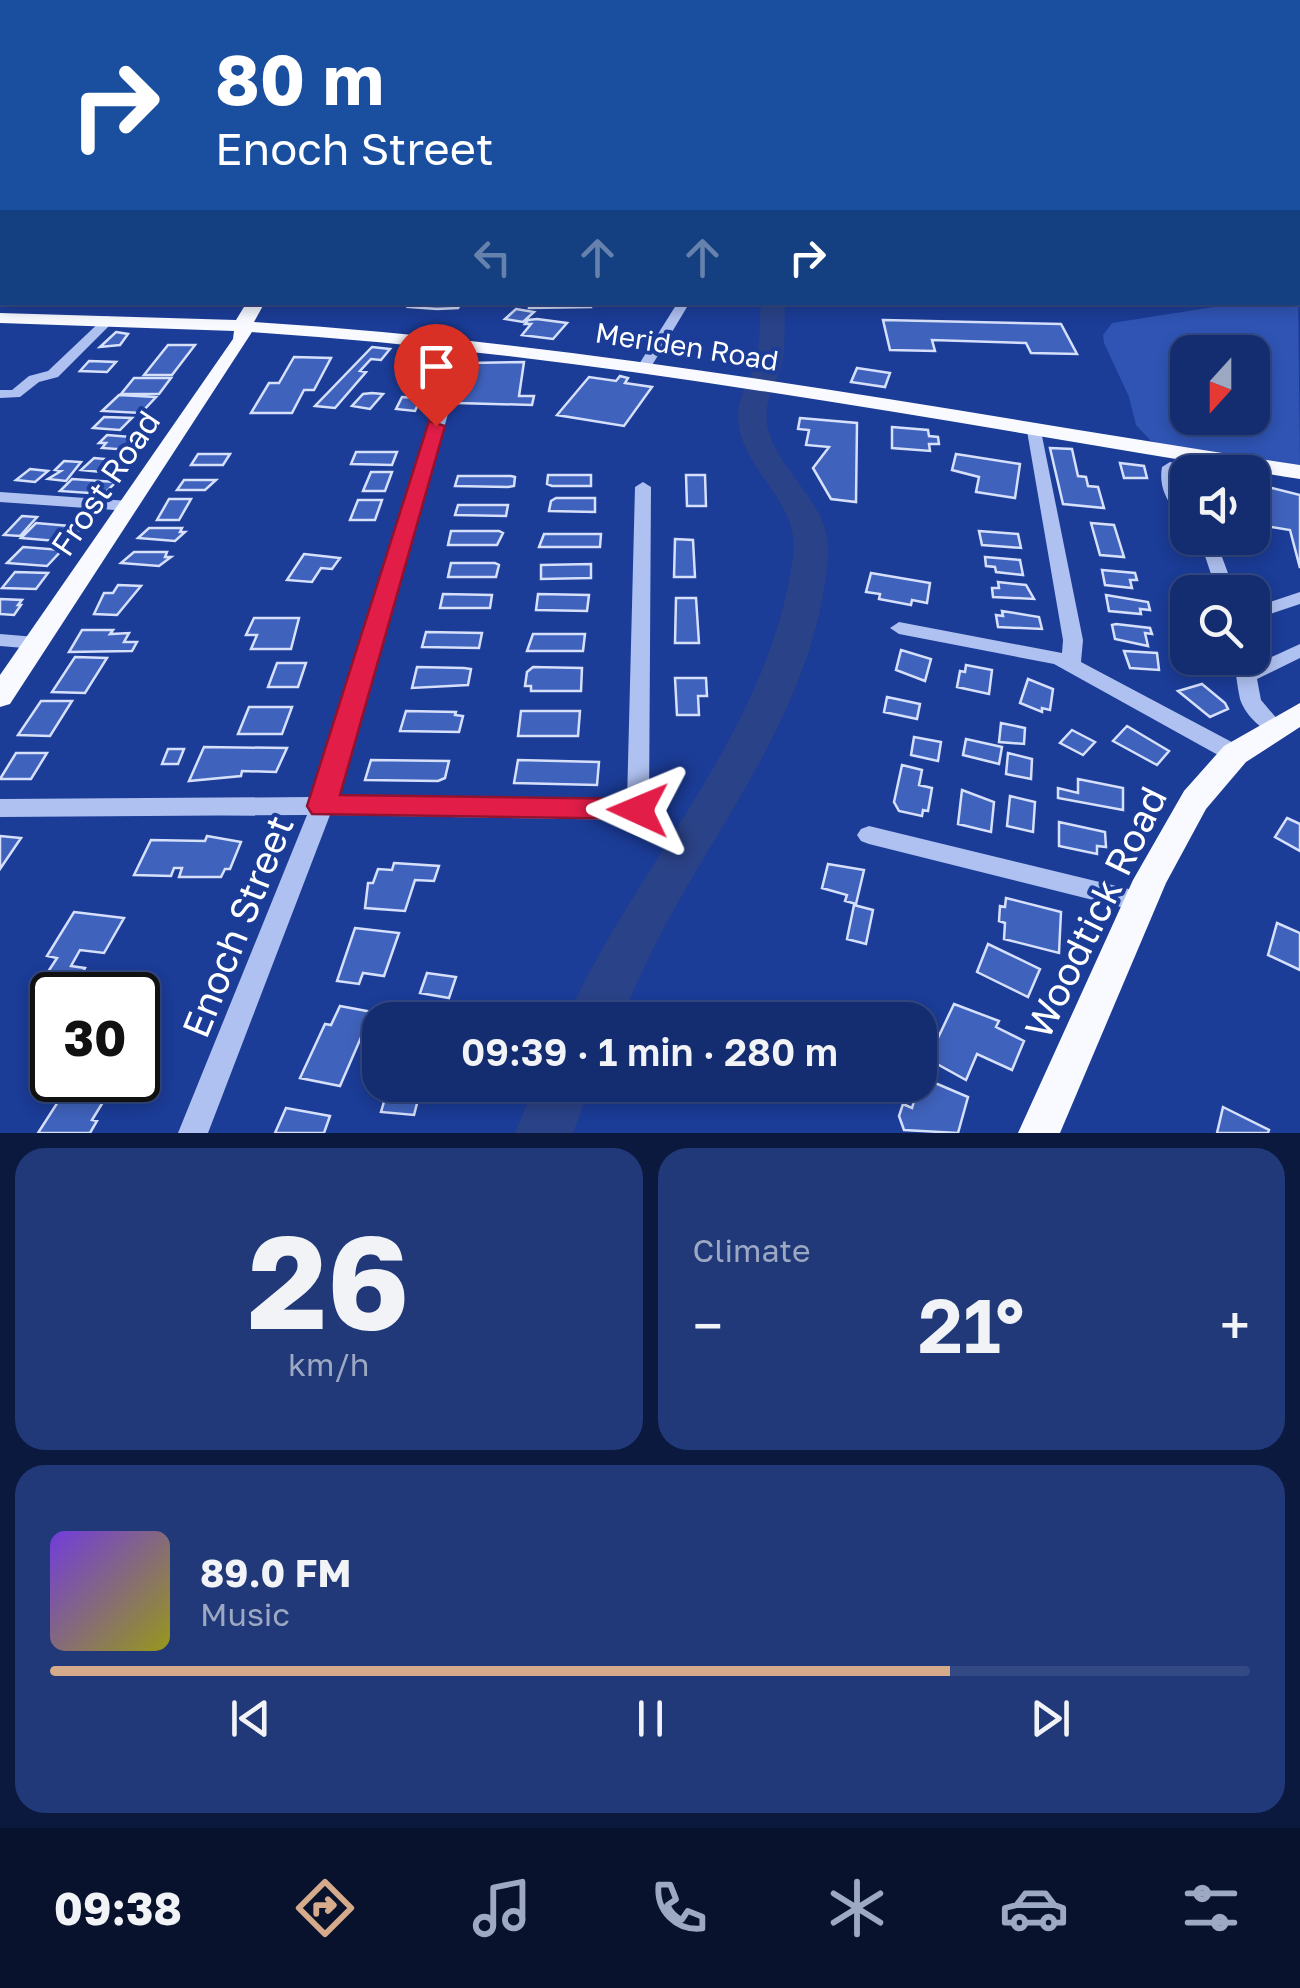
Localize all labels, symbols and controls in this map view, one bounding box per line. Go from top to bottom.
text: 80 m [215,36,384,120]
icon: right [50,40,180,170]
text: Enoch Street [215,121,494,175]
icon: left [465,230,520,285]
icon: ahead [570,230,625,285]
icon: ahead [675,230,730,285]
icon: right [780,230,835,285]
street label: Meriden Road [593,315,781,377]
pin [394,324,479,427]
north arrow [1170,335,1270,435]
map controls [1170,335,1270,675]
icon: arrive [409,339,464,394]
street label: Frost Road [43,403,167,563]
button: sound [1170,455,1270,555]
button: search [1170,575,1270,675]
position arrow [586,758,690,862]
street label: Woodtick Road [1015,779,1175,1045]
street label: Enoch Street [172,808,302,1044]
speed limit sign: 30 [30,972,160,1102]
text: 09:39 · 1 min · 280 m [461,1029,838,1074]
text: 26 [248,1202,410,1358]
text: Climate [693,1231,811,1269]
text: 21° [918,1279,1025,1370]
text: − [693,1292,723,1358]
text: + [1220,1292,1250,1358]
text: km/h [288,1345,369,1383]
text: 89.0 FM [200,1550,351,1595]
text: Music [200,1595,290,1633]
icon: previous [223,1691,278,1746]
icon: pause [623,1691,678,1746]
icon: next [1023,1691,1078,1746]
icon: directions [290,1873,360,1943]
icon: music [467,1873,537,1943]
icon: phone [644,1873,714,1943]
icon: climate [822,1873,892,1943]
icon: car [999,1873,1069,1943]
icon: filters [1176,1873,1246,1943]
text: 09:38 [54,1881,182,1935]

